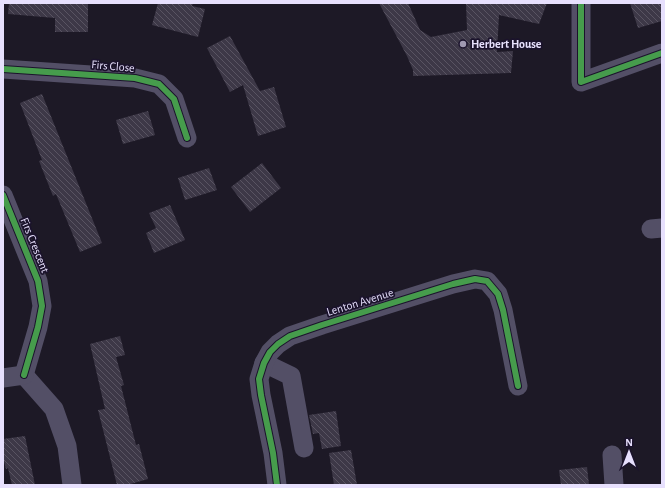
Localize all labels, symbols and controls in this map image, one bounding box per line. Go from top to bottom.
place label: Herbert House [471,38,542,50]
marker: Herbert House [458,39,468,49]
street label: Firs Close [91,58,135,74]
street label: Firs Crescent [18,216,52,274]
street label: Lenton Avenue [325,286,395,318]
north arrow [609,432,649,472]
text: N [625,437,633,448]

